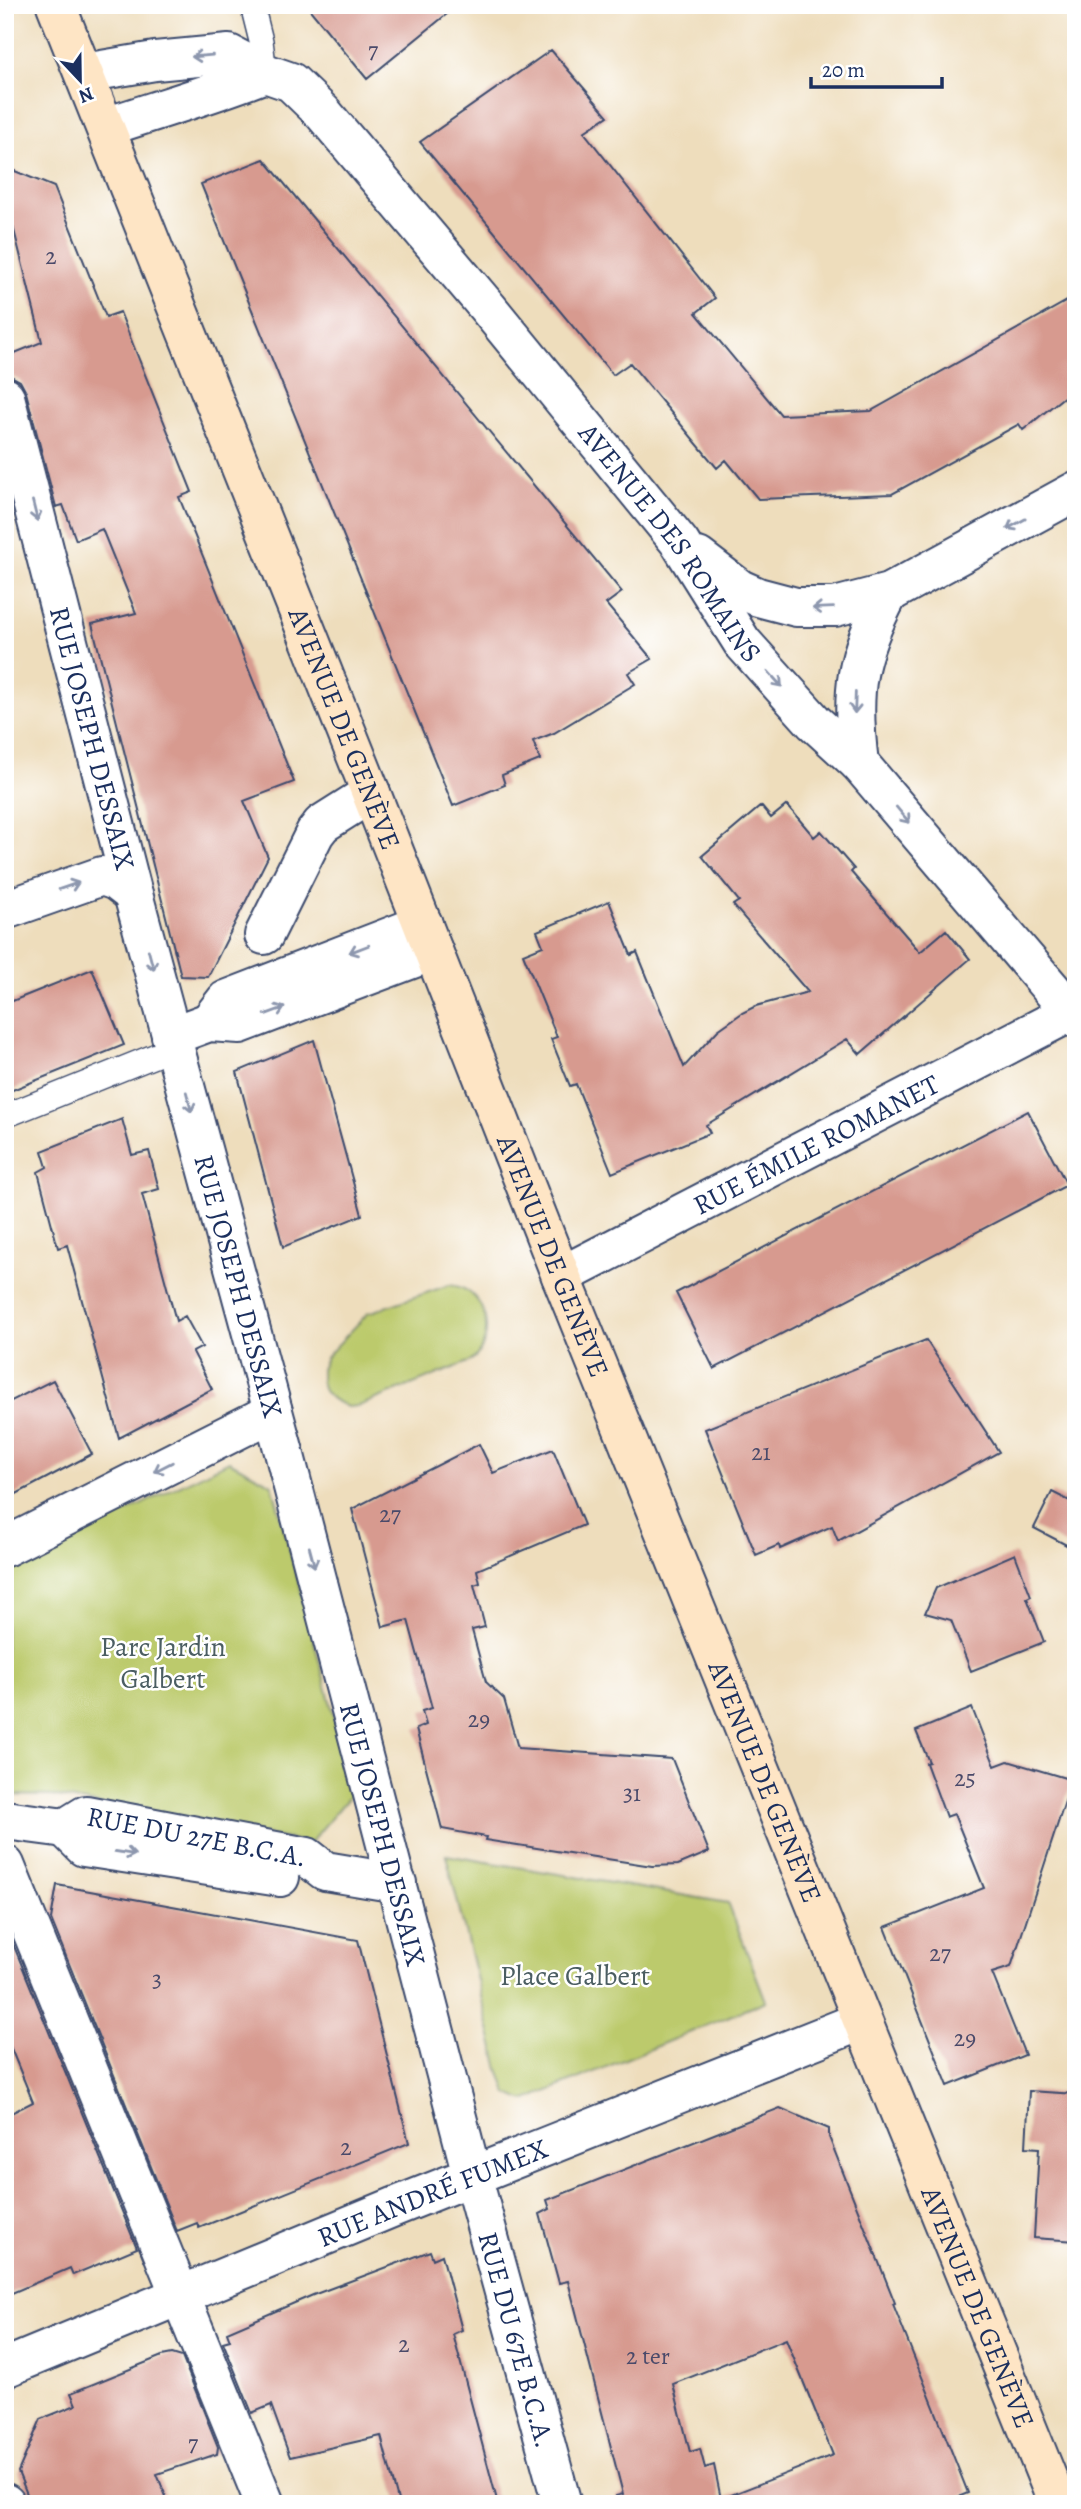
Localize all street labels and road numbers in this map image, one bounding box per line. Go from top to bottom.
street label: AVENUE DES ROMAINS [569,415,770,671]
street label: AVENUE DE GENÈVE [278,601,409,855]
street label: RUE JOSEPH DESSAIX [40,602,144,874]
street label: RUE ÉMILE ROMANET [687,1066,946,1224]
street label: AVENUE DE GENÈVE [487,1128,618,1383]
street label: RUE JOSEPH DESSAIX [184,1150,292,1422]
street label: AVENUE DE GENÈVE [698,1654,831,1908]
street label: RUE JOSEPH DESSAIX [330,1699,435,1971]
street label: RUE DU 27E B.C.A. [84,1798,310,1877]
street label: RUE ANDRÉ FUMEX [312,2130,554,2257]
street label: AVENUE DE GENÈVE [911,2180,1043,2434]
street label: RUE DU 67E B.C.A. [468,2228,564,2452]

